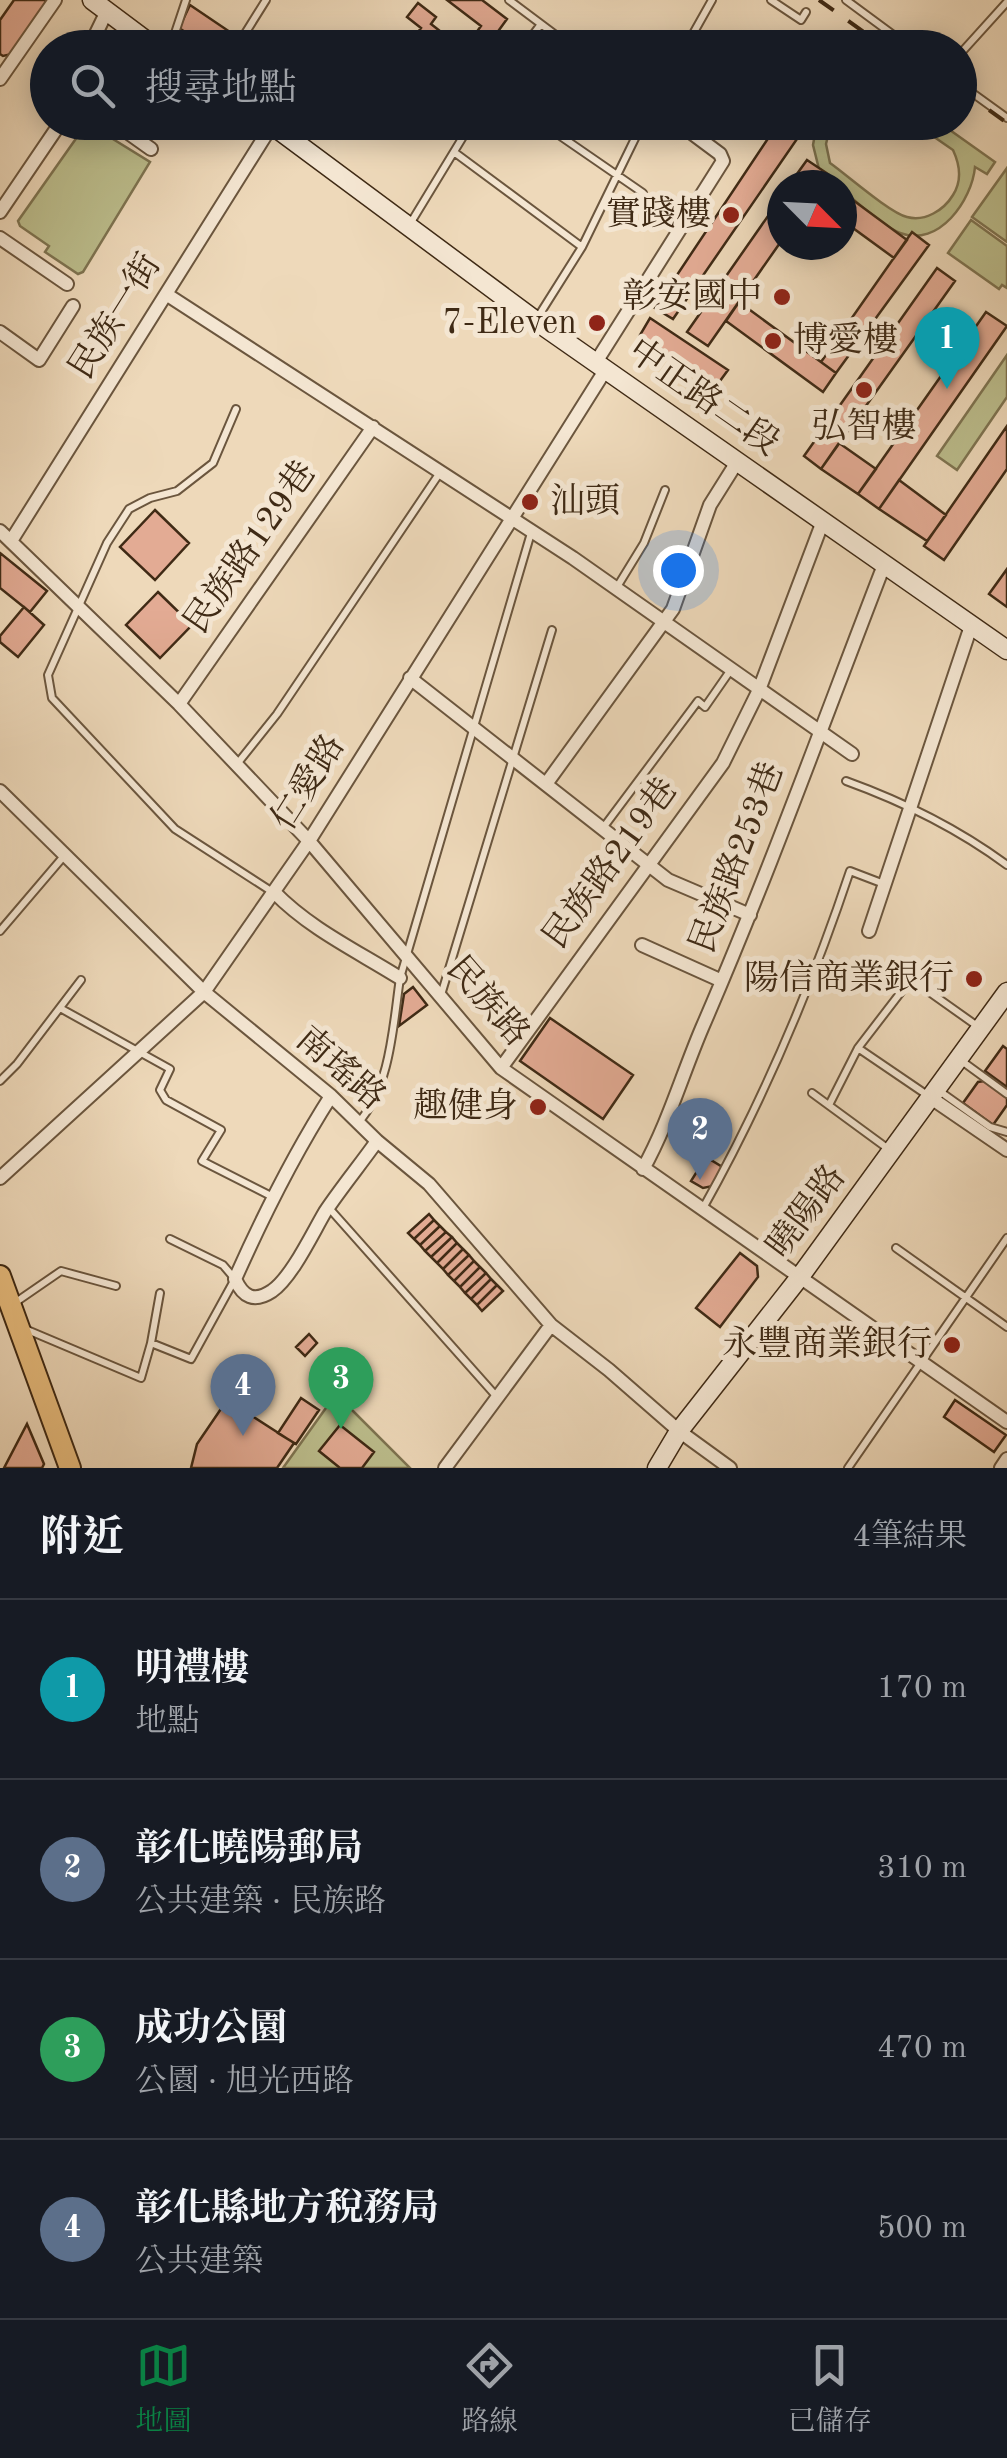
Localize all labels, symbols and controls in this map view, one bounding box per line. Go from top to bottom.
search box [30,30,977,140]
icon: search [65,58,120,113]
text: 搜尋地點 [145,71,297,109]
north arrow [767,170,857,260]
place label: 實踐樓 [606,195,711,233]
marker: 實踐樓 [720,204,742,226]
street label: 民族一街 [62,247,168,386]
place label: 彰安國中 [622,277,762,315]
marker: 彰安國中 [771,286,793,308]
place label: 7-Eleven [442,306,577,341]
pin: 1 [914,306,980,389]
marker: 7-Eleven [586,312,608,334]
place label: 博愛樓 [793,321,898,359]
marker: 博愛樓 [762,330,784,352]
street label: 中正路二段 [621,331,786,463]
marker: 弘智樓 [853,379,875,401]
place label: 弘智樓 [811,407,917,445]
street label: 民族路129巷 [177,454,323,640]
place label: 汕頭 [550,483,620,520]
marker: 汕頭 [519,491,541,513]
your location [653,545,704,596]
street label: 仁愛路 [264,728,352,837]
street label: 民族路253巷 [683,757,790,958]
street label: 民族路219巷 [535,771,684,956]
street label: 民族路 [439,949,537,1053]
place label: 陽信商業銀行 [744,959,954,997]
marker: 陽信商業銀行 [963,968,985,990]
street label: 南瑤路 [289,1019,393,1117]
place label: 趣健身 [413,1087,518,1125]
marker: 趣健身 [527,1096,549,1118]
pin: 2 [668,1098,732,1180]
street label: 曉陽路 [759,1158,853,1264]
place label: 永豐商業銀行 [722,1325,932,1363]
marker: 永豐商業銀行 [941,1334,963,1356]
pin: 3 [308,1346,374,1429]
pin: 4 [210,1354,276,1436]
text: 附近 [40,1518,124,1560]
text: 4筆結果 [852,1522,967,1554]
text: 明禮樓 [135,1651,249,1689]
text: 1 [63,1673,82,1705]
text: 170 m [877,1673,967,1705]
text: 地點 [135,1707,199,1739]
text: 彰化曉陽郵局 [135,1831,363,1869]
text: 2 [63,1853,82,1885]
text: 310 m [877,1853,967,1885]
text: 公共建築 · 民族路 [135,1887,386,1919]
text: 成功公園 [135,2011,287,2049]
text: 3 [63,2033,82,2065]
text: 470 m [877,2033,967,2065]
text: 公園 · 旭光西路 [135,2067,354,2099]
text: 彰化縣地方稅務局 [135,2191,439,2229]
text: 4 [63,2213,82,2245]
text: 500 m [877,2213,967,2245]
text: 公共建築 [135,2247,263,2279]
tab: 地圖 [135,2338,191,2441]
tab: 路線 [461,2338,518,2441]
tab: 已儲存 [788,2338,872,2441]

